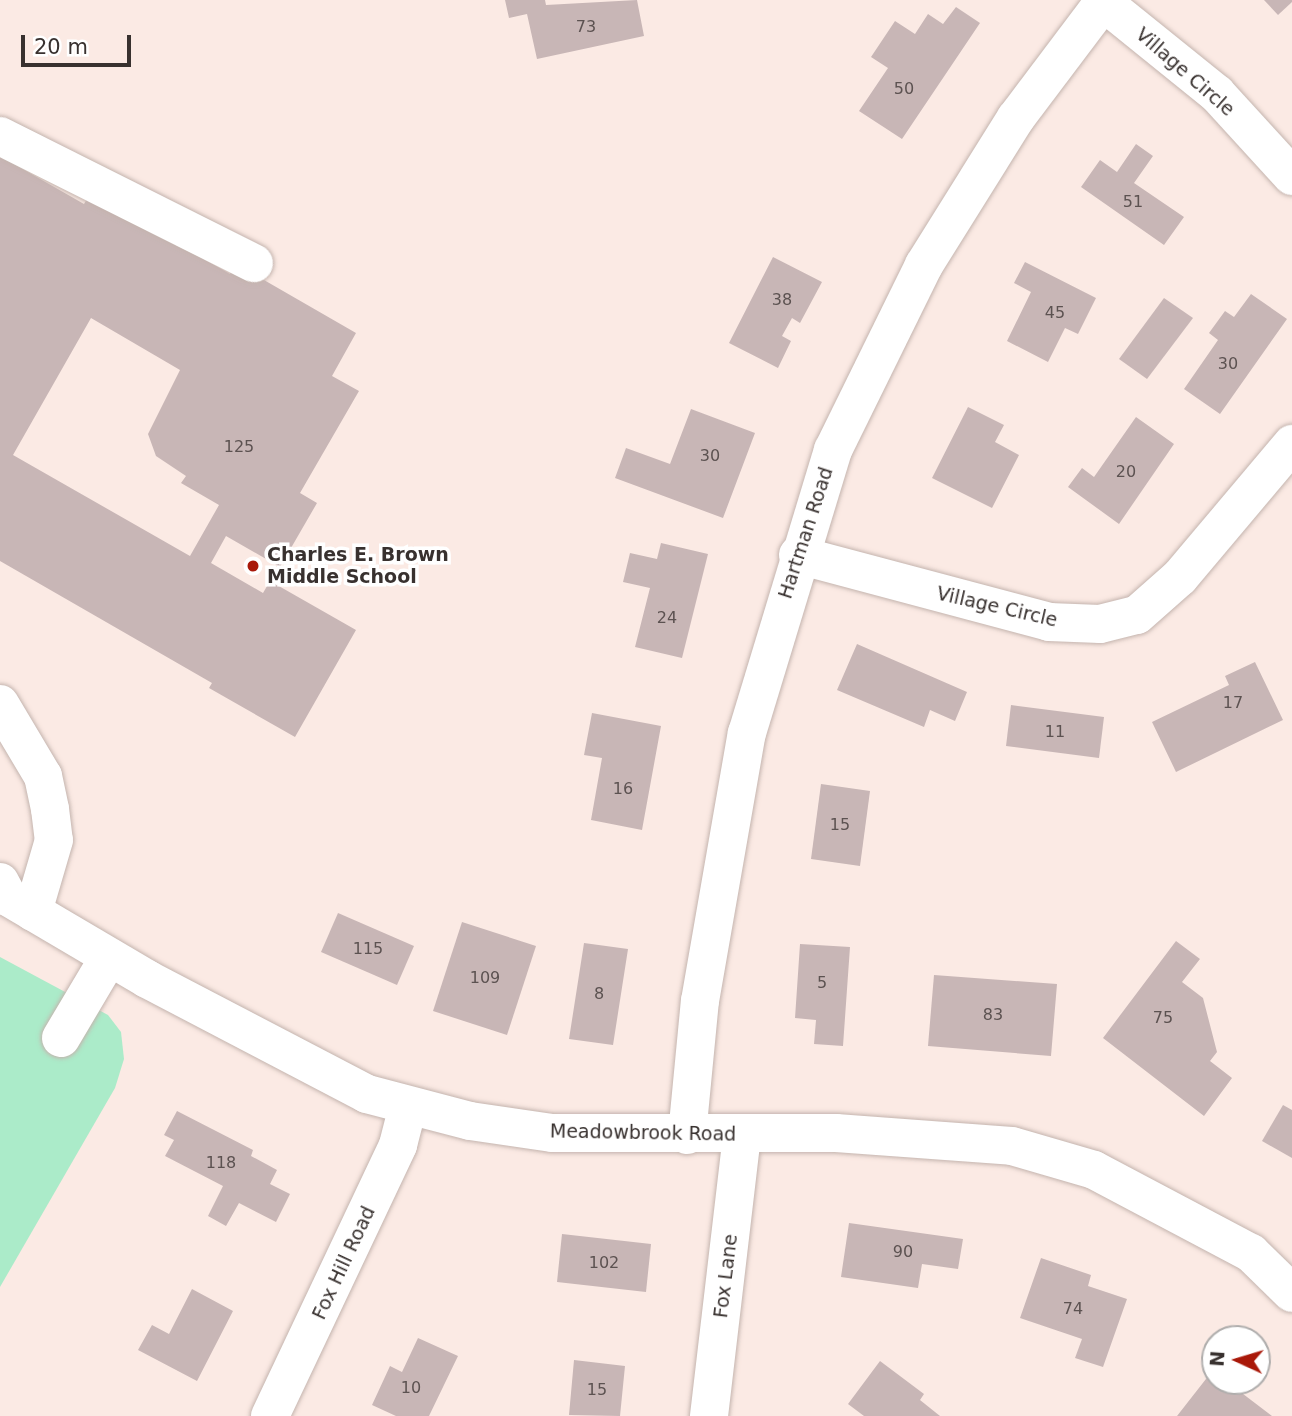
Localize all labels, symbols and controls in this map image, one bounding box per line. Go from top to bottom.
house number: 73 [576,17,596,37]
scale bar [24,21,135,65]
street label: Village Circle [1131,23,1239,121]
text: 20 m [34,35,88,59]
house number: 50 [894,79,914,99]
house number: 51 [1123,192,1143,212]
house number: 38 [772,290,792,310]
house number: 45 [1045,303,1065,323]
house number: 30 [1218,354,1238,374]
house number: 125 [224,437,254,457]
house number: 30 [700,446,720,466]
house number: 20 [1116,462,1136,482]
street label: Hartman Road [774,464,838,602]
place label: Charles E. Brown Middle School [267,544,449,588]
marker: Charles E. Brown Middle School [245,558,261,574]
street label: Village Circle [934,582,1060,632]
house number: 24 [657,608,677,628]
house number: 17 [1223,693,1243,713]
house number: 11 [1045,722,1065,742]
house number: 16 [613,779,633,799]
house number: 15 [830,815,850,835]
house number: 115 [353,939,383,959]
house number: 109 [470,968,500,988]
house number: 5 [817,973,827,993]
house number: 8 [594,984,604,1004]
house number: 83 [983,1005,1003,1025]
house number: 75 [1153,1008,1173,1028]
street label: Meadowbrook Road [550,1120,736,1146]
house number: 118 [206,1153,236,1173]
street label: Fox Hill Road [308,1203,380,1323]
street label: Fox Lane [710,1233,742,1319]
house number: 90 [893,1242,913,1262]
house number: 102 [589,1253,619,1273]
house number: 74 [1063,1299,1083,1319]
north arrow [1201,1325,1271,1395]
text: N [1206,1350,1229,1367]
house number: 10 [401,1378,421,1398]
house number: 15 [587,1380,607,1400]

